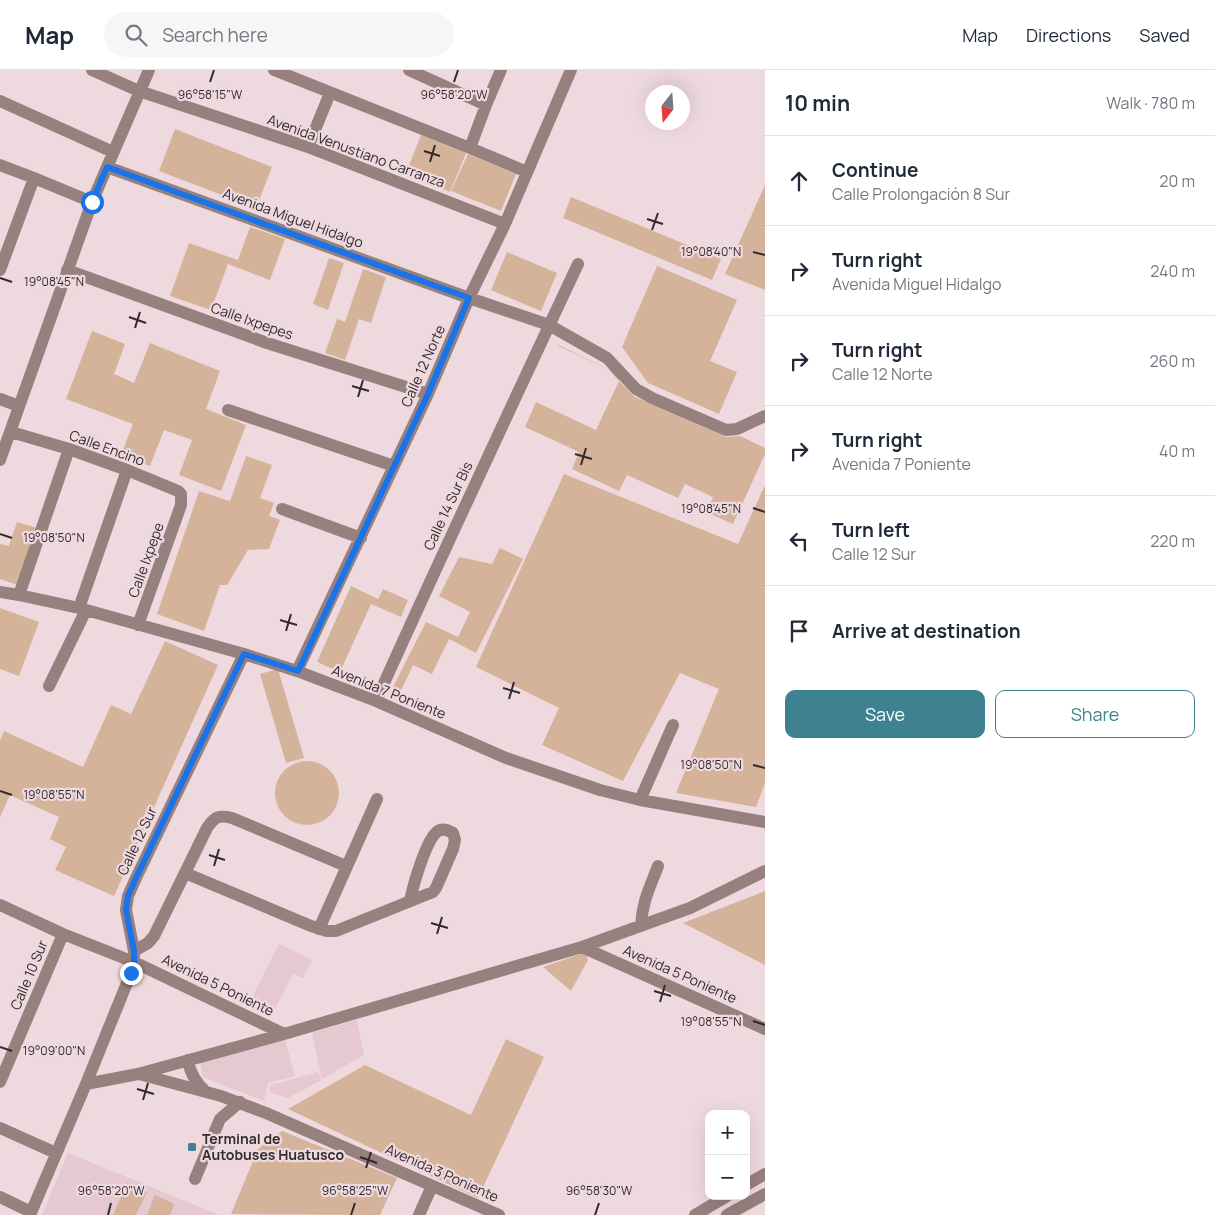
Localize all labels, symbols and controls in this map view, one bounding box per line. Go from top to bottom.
search box [104,12,454,57]
text: Map [25,18,74,51]
icon: search [122,21,150,49]
text: Search here [162,22,268,48]
text: Map [962,23,998,47]
text: Directions [1026,23,1111,47]
text: Saved [1139,23,1190,47]
north arrow [645,85,690,130]
text: 96°58'15"W [178,86,243,103]
text: 96°58'20"W [421,86,488,103]
text: 10 min [785,89,850,117]
text: Walk · 780 m [1106,92,1195,114]
street label: Avenida Venustiano Carranza [265,110,448,192]
text: Continue [832,157,918,183]
icon: ahead [785,167,813,195]
text: 20 m [1159,170,1195,192]
street label: Avenida Miguel Hidalgo [220,183,366,252]
text: Calle Prolongación 8 Sur [832,183,1010,205]
route start [81,191,104,214]
text: 19°08'40"N [681,243,741,260]
text: Turn right [832,247,922,273]
icon: right [785,257,813,285]
text: 240 m [1150,260,1195,282]
text: 19°08'45"N [24,273,84,290]
text: Avenida Miguel Hidalgo [832,273,1001,295]
street label: Calle Ixpepes [208,298,296,344]
street label: Calle 12 Norte [396,322,449,410]
text: Turn right [832,337,922,363]
icon: right [785,347,813,375]
text: 260 m [1149,350,1195,372]
text: Calle 12 Norte [832,363,933,385]
street label: Calle Encino [67,425,148,470]
text: Turn right [832,427,922,453]
icon: right [785,437,813,465]
text: 40 m [1159,440,1195,462]
text: Avenida 7 Poniente [832,453,971,475]
street label: Calle 14 Sur Bis [419,458,476,553]
text: 19°08'45"N [681,500,741,517]
text: Turn left [832,517,910,543]
street label: Calle Ixpepe [123,520,168,600]
icon: left [785,527,813,555]
text: 19°08'50"N [23,529,85,546]
text: 220 m [1150,530,1195,552]
text: Calle 12 Sur [832,543,916,565]
icon: arrive [785,617,813,645]
text: Arrive at destination [832,618,1021,644]
street label: Avenida 7 Poniente [329,660,449,723]
button: Save [785,690,985,738]
button: Share [995,690,1195,738]
text: 19°08'50"N [680,756,742,773]
text: 19°08'55"N [23,786,85,803]
street label: Calle 12 Sur [112,803,161,878]
street label: Calle 10 Sur [5,937,52,1013]
street label: Avenida 5 Poniente [620,940,740,1007]
street label: Avenida 5 Poniente [159,949,277,1020]
route end [120,962,143,985]
text: 19°08'55"N [680,1013,742,1030]
text: 19°09'00"N [23,1042,85,1059]
map controls [705,1110,750,1200]
button: + [705,1110,750,1155]
place label: Terminal de Autobuses Huatusco [202,1129,344,1164]
street label: Avenida 3 Poniente [383,1139,502,1206]
marker: Terminal de Autobuses Huatusco [186,1141,198,1153]
button: − [705,1155,750,1200]
text: 96°58'20"W [78,1182,145,1199]
text: 96°58'25"W [322,1182,389,1199]
text: 96°58'30"W [566,1182,633,1199]

